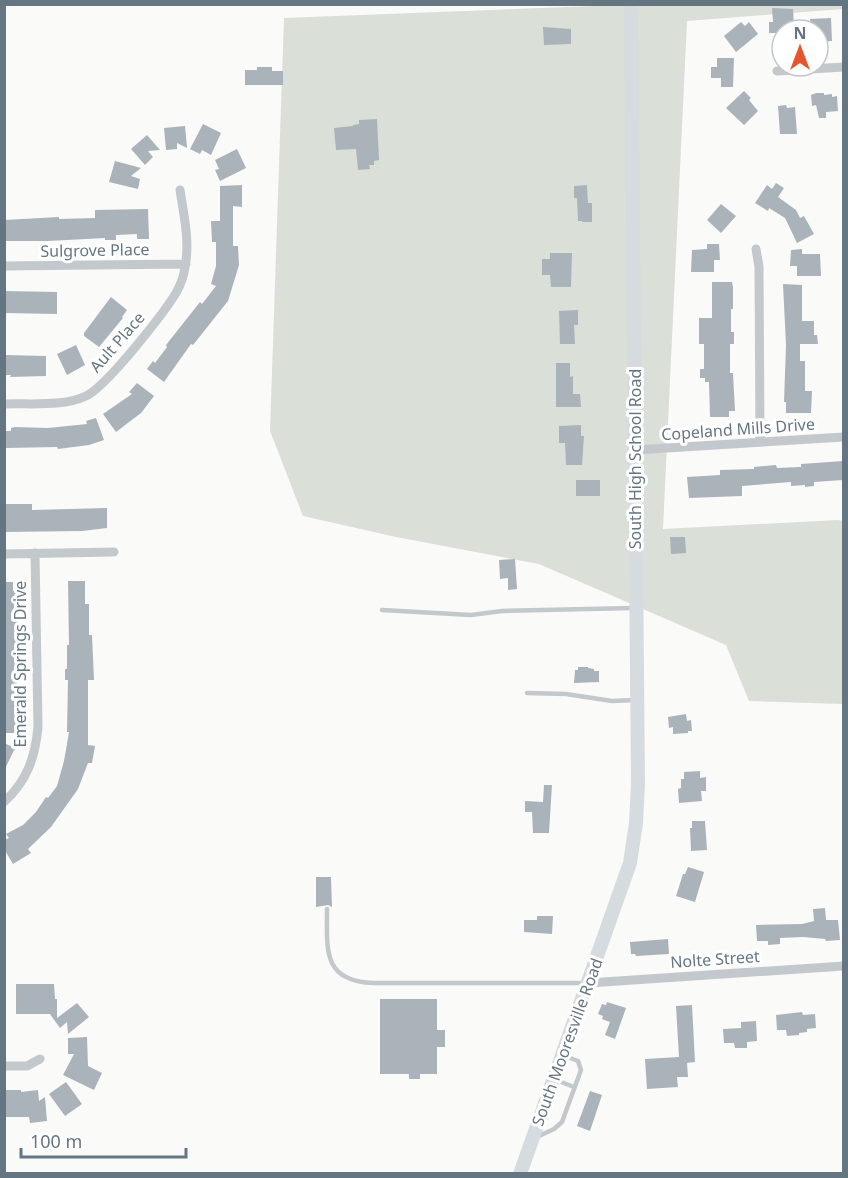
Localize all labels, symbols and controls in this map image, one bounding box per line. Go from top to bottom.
north arrow [770,18,830,78]
text: N [793,22,807,44]
street label: Sulgrove Place [40,238,150,262]
street label: Ault Place [85,307,149,377]
street label: South High School Road [624,369,646,549]
street label: Copeland Mills Drive [660,413,816,445]
street label: Emerald Springs Drive [9,581,31,747]
street label: Nolte Street [670,945,761,973]
street label: South Mooresville Road [526,955,608,1129]
scale bar [21,1121,186,1159]
text: 100 m [30,1129,82,1153]

